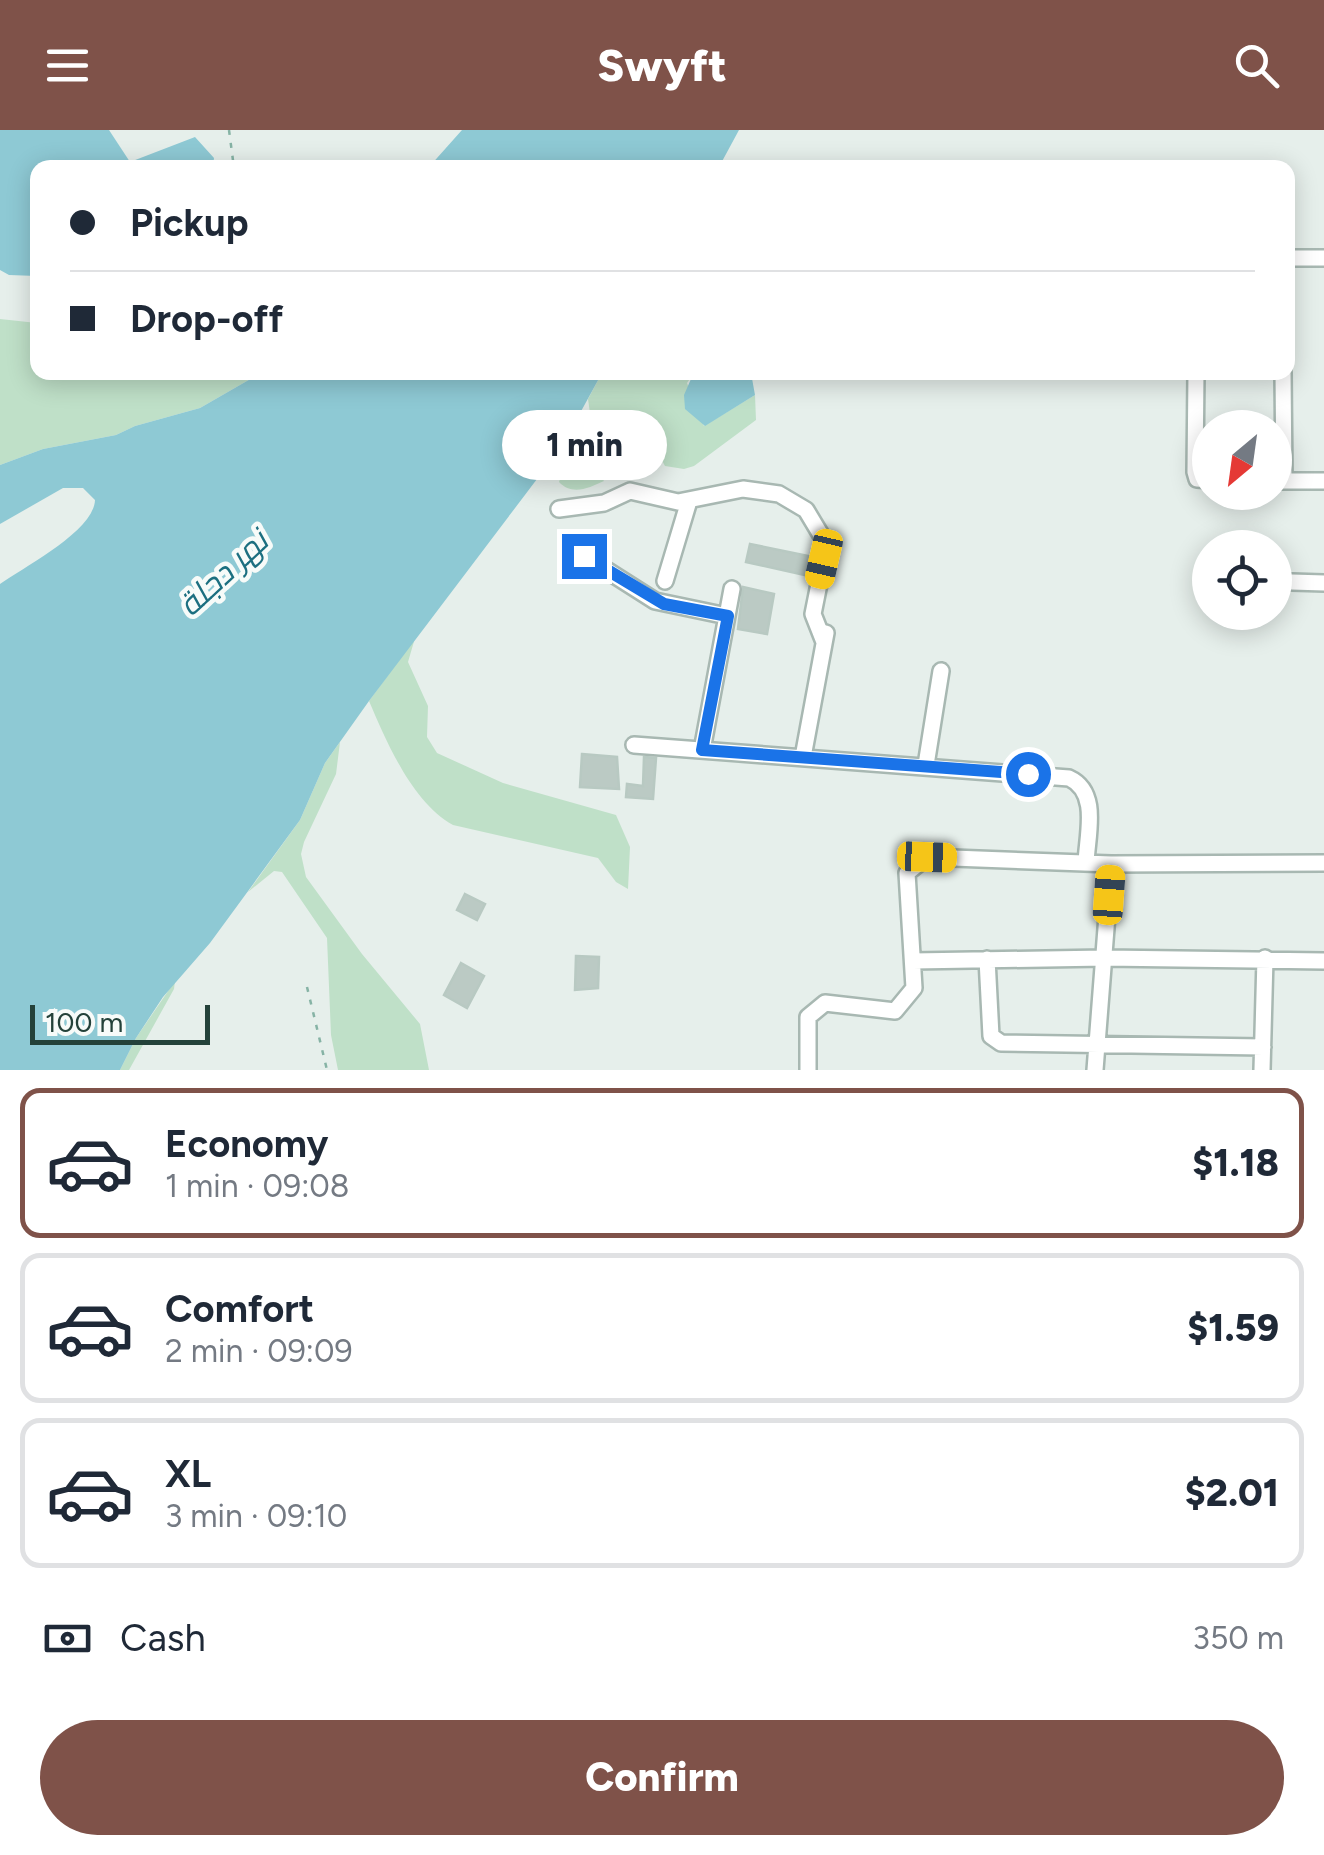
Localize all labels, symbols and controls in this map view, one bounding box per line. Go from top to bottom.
icon: menu [40,38,95,93]
text: Swyft [597,38,727,92]
icon: search [1229,38,1284,93]
text: Pickup [130,200,248,246]
text: Drop-off [130,296,283,342]
north arrow [1192,410,1292,510]
map controls [1192,410,1292,630]
callout: 1 min [502,411,666,481]
text: 1 min [546,426,623,464]
water label: نهر دجلة [170,520,278,624]
car [803,526,845,592]
button: locate [1192,530,1292,630]
route end [562,534,607,579]
route start [1006,752,1051,797]
car [896,841,958,873]
car [1092,864,1126,926]
scale bar [30,1000,210,1044]
text: 100 m [45,1005,123,1039]
icon: car [45,1118,135,1208]
text: Economy [165,1121,328,1167]
text: $1.18 [1192,1140,1279,1186]
text: 1 min · 09:08 [165,1167,349,1205]
icon: car [45,1283,135,1373]
text: Comfort [165,1286,314,1332]
text: $1.59 [1187,1305,1279,1351]
text: 2 min · 09:09 [165,1332,353,1370]
icon: car [45,1448,135,1538]
text: XL [165,1451,211,1497]
text: $2.01 [1185,1470,1279,1516]
text: 3 min · 09:10 [165,1497,347,1535]
icon: cash [40,1611,95,1666]
text: Cash [120,1615,206,1661]
text: 350 m [1193,1619,1284,1657]
button: Confirm [40,1720,1284,1835]

